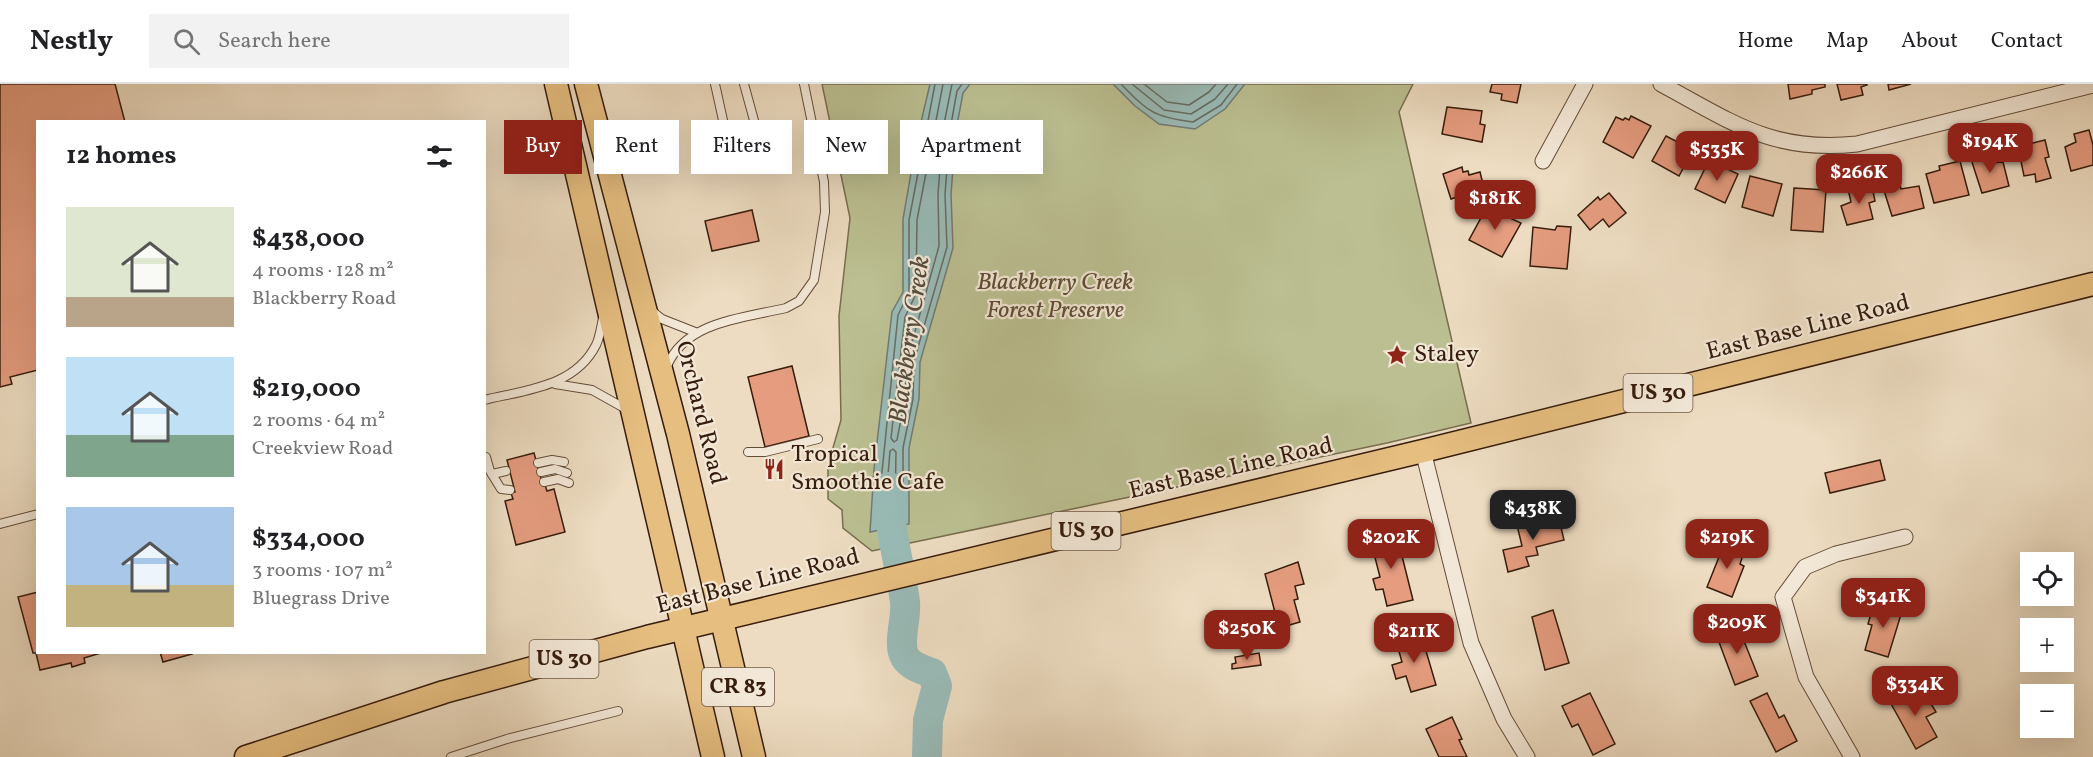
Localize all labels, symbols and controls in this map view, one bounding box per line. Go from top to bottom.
search box [149,14,569,68]
text: Nestly [30,22,113,61]
icon: search [170,25,203,58]
text: Search here [218,26,331,57]
text: Home [1738,27,1793,56]
text: Map [1826,27,1868,56]
text: About [1901,27,1958,56]
text: Contact [1991,27,2063,56]
chip: Buy [504,120,582,174]
chip: Rent [594,120,679,174]
chip: Filters [691,120,792,174]
chip: New [804,120,888,174]
chip: Apartment [900,120,1043,174]
pin: $194K [1948,123,2032,174]
text: $194K [1962,128,2018,156]
pin: $535K [1675,131,1759,182]
text: $535K [1689,136,1745,164]
text: 12 homes [66,138,177,174]
icon: filters [423,140,456,173]
pin: $266K [1817,154,1901,205]
text: $266K [1830,159,1888,187]
pin: $181K [1453,180,1537,231]
text: $181K [1469,185,1521,213]
text: $438,000 [252,221,364,257]
icon: home [114,231,186,303]
water label: Blackberry Creek [880,254,940,426]
text: 4 rooms · 128 m² [252,257,394,285]
park label: Blackberry Creek Forest Preserve [977,266,1133,328]
text: Blackberry Road [252,285,396,313]
street label: East Base Line Road [1703,286,1913,370]
street label: Orchard Road [666,338,734,488]
place label: Staley [1414,338,1479,372]
place icon: Staley [1385,343,1409,367]
text: $219,000 [252,371,361,407]
road number: US 30 [1624,374,1692,412]
icon: home [114,381,186,453]
text: 2 rooms · 64 m² [252,407,385,435]
street label: East Base Line Road [1126,429,1336,509]
text: Creekview Road [252,435,393,463]
place label: Tropical Smoothie Cafe [791,438,944,500]
restaurant icon: Tropical Smoothie Cafe [762,457,786,481]
pin: $438K [1491,490,1575,541]
text: $438K [1504,495,1562,523]
road number: US 30 [1052,512,1120,550]
pin: $202K [1349,519,1433,570]
pin: $219K [1685,519,1769,570]
text: $334,000 [252,521,365,557]
text: $202K [1362,524,1420,552]
text: $219K [1699,524,1755,552]
icon: home [114,531,186,603]
street label: East Base Line Road [653,540,863,624]
map controls [2020,552,2074,738]
button: locate [2020,552,2074,606]
text: 3 rooms · 107 m² [252,557,393,585]
pin: $341K [1841,578,1925,629]
text: $341K [1855,583,1911,611]
text: Bluegrass Drive [252,585,390,613]
pin: $209K [1695,604,1779,655]
text: $209K [1707,609,1767,637]
pin: $250K [1205,610,1289,661]
pin: $211K [1372,613,1456,664]
text: $250K [1218,615,1276,643]
text: $211K [1388,618,1440,646]
button: + [2020,618,2074,672]
road number: US 30 [530,640,598,678]
pin: $334K [1873,666,1957,717]
road number: CR 83 [702,668,774,706]
text: $334K [1886,671,1944,699]
button: − [2020,684,2074,738]

